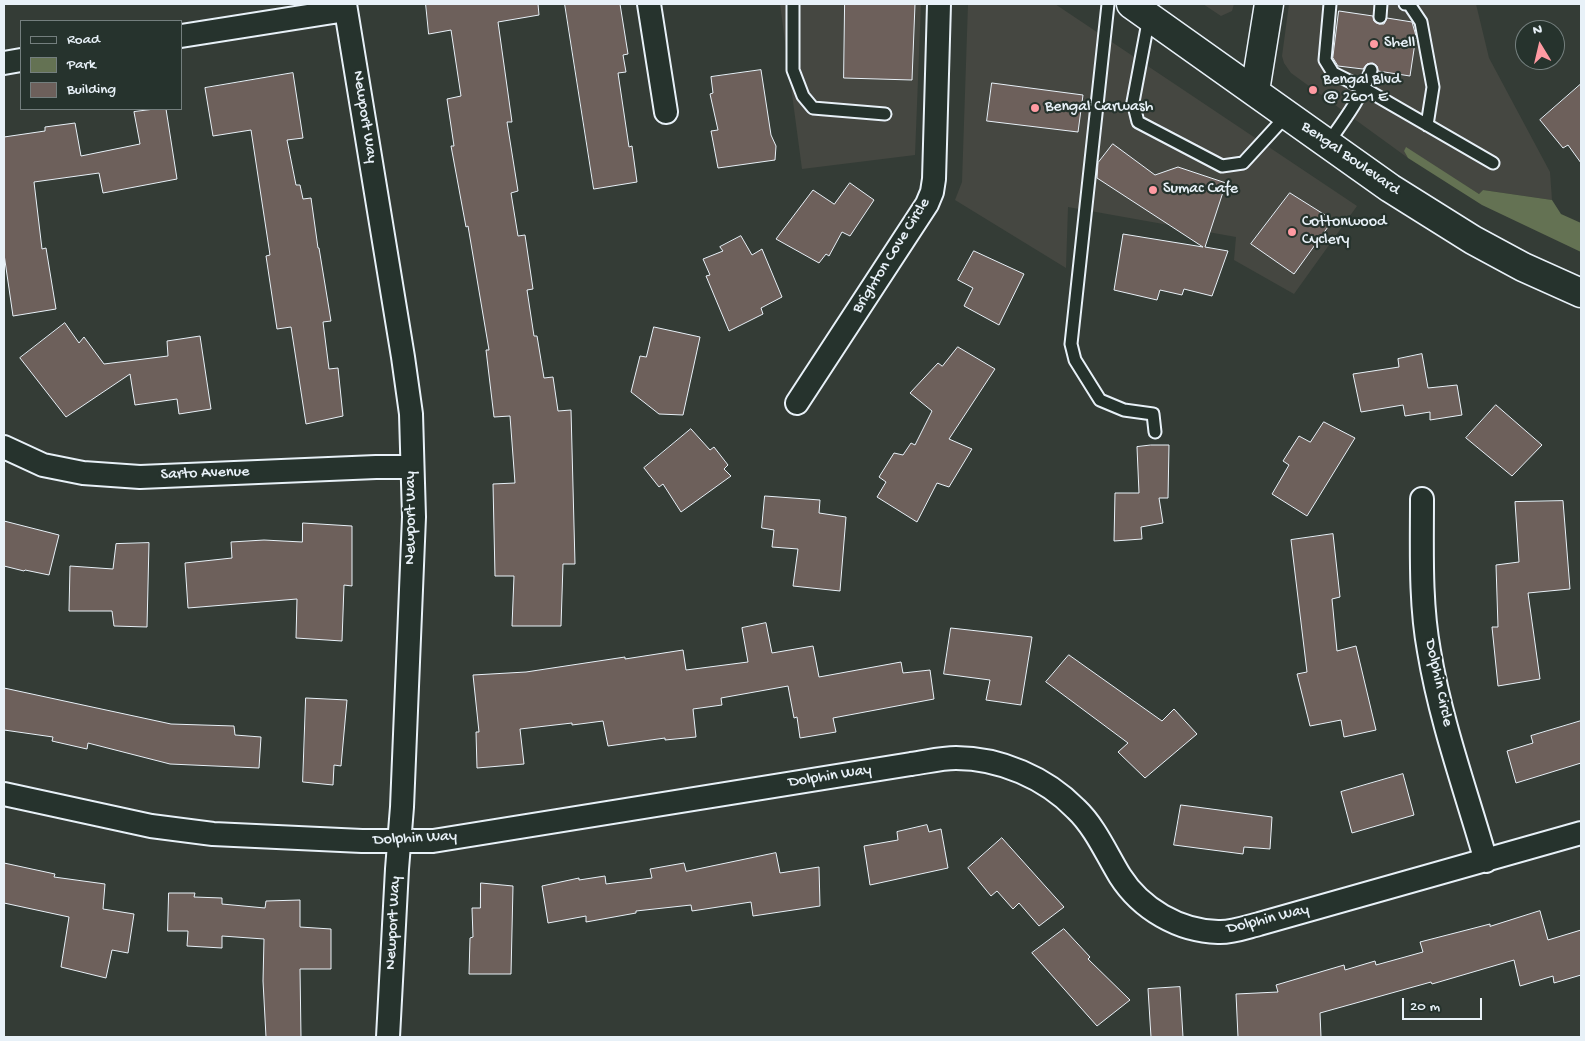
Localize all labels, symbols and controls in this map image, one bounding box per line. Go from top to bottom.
legend [20,20,182,110]
north arrow [1515,20,1565,70]
text: N [1532,22,1544,40]
text: Road [67,31,100,49]
place label: Shell [1384,34,1415,54]
marker: Shell [1368,38,1380,50]
text: Park [67,56,96,74]
street label: Newport Way [347,69,381,165]
place label: Bengal Blvd @ 2601 E [1323,71,1400,109]
text: Building [67,81,116,99]
marker: Bengal Blvd @ 2601 E [1307,84,1319,96]
place label: Bengal Carwash [1045,98,1153,118]
marker: Bengal Carwash [1029,102,1041,114]
street label: Bengal Boulevard [1297,118,1403,200]
place label: Sumac Cafe [1163,180,1238,200]
marker: Sumac Cafe [1147,184,1159,196]
street label: Brighton Cove Circle [849,195,935,317]
place label: Cottonwood Cyclery [1302,213,1386,251]
marker: Cottonwood Cyclery [1286,226,1298,238]
street label: Sarto Avenue [160,463,250,485]
street label: Newport Way [402,471,422,565]
street label: Dolphin Circle [1419,638,1457,728]
street label: Dolphin Way [787,761,873,793]
street label: Dolphin Way [373,827,457,851]
street label: Newport Way [382,876,406,970]
street label: Dolphin Way [1225,901,1311,939]
scale bar [1405,988,1485,1020]
text: 20 m [1410,998,1440,1016]

